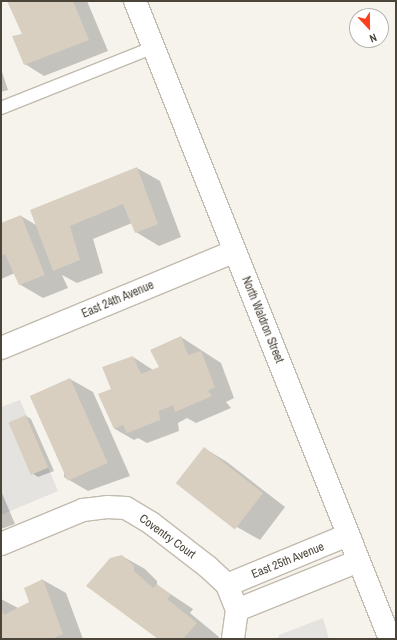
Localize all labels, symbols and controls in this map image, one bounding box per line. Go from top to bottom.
north arrow [349,8,389,48]
text: N [367,30,379,46]
street label: North Waldron Street [238,275,286,365]
street label: East 24th Avenue [80,278,156,322]
street label: Coventry Court [136,512,198,562]
street label: East 25th Avenue [249,540,327,582]

